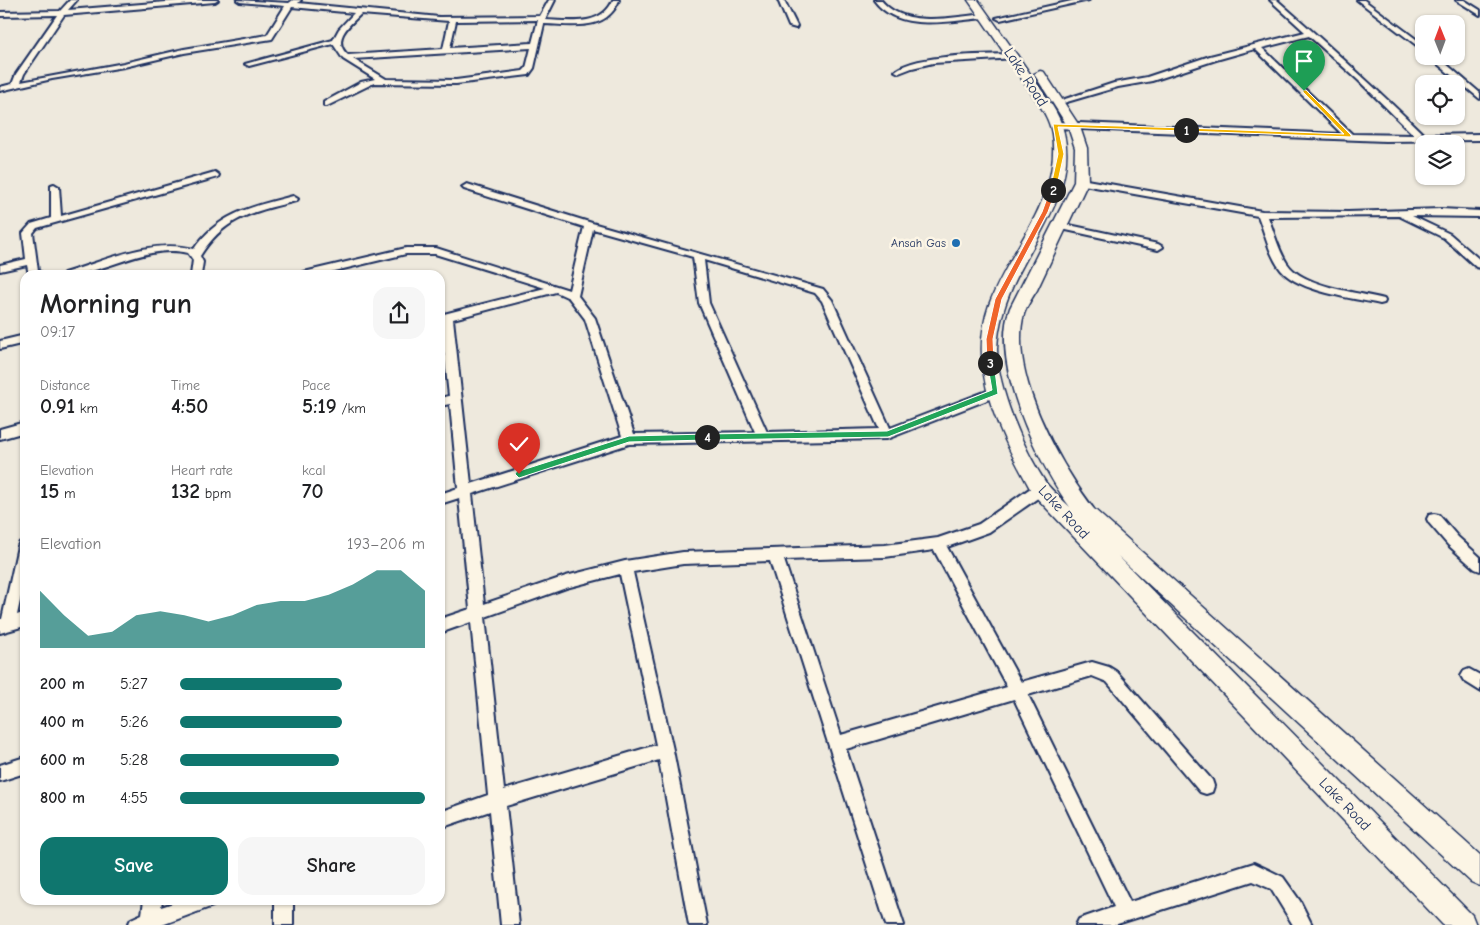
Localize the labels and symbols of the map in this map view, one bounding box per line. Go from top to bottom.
north arrow [1415,15,1465,65]
pin [1283,40,1325,91]
street label: Lake Road [1000,44,1052,110]
pin: 1 [1174,118,1198,142]
pin: 2 [1040,178,1066,202]
place label: Ansah Gas [891,236,946,250]
marker: Ansah Gas [950,237,962,249]
pin: 3 [978,350,1002,376]
pin [498,423,540,474]
pin: 4 [694,424,720,450]
street label: Lake Road [1035,481,1093,543]
street label: Lake Road [1315,774,1375,834]

